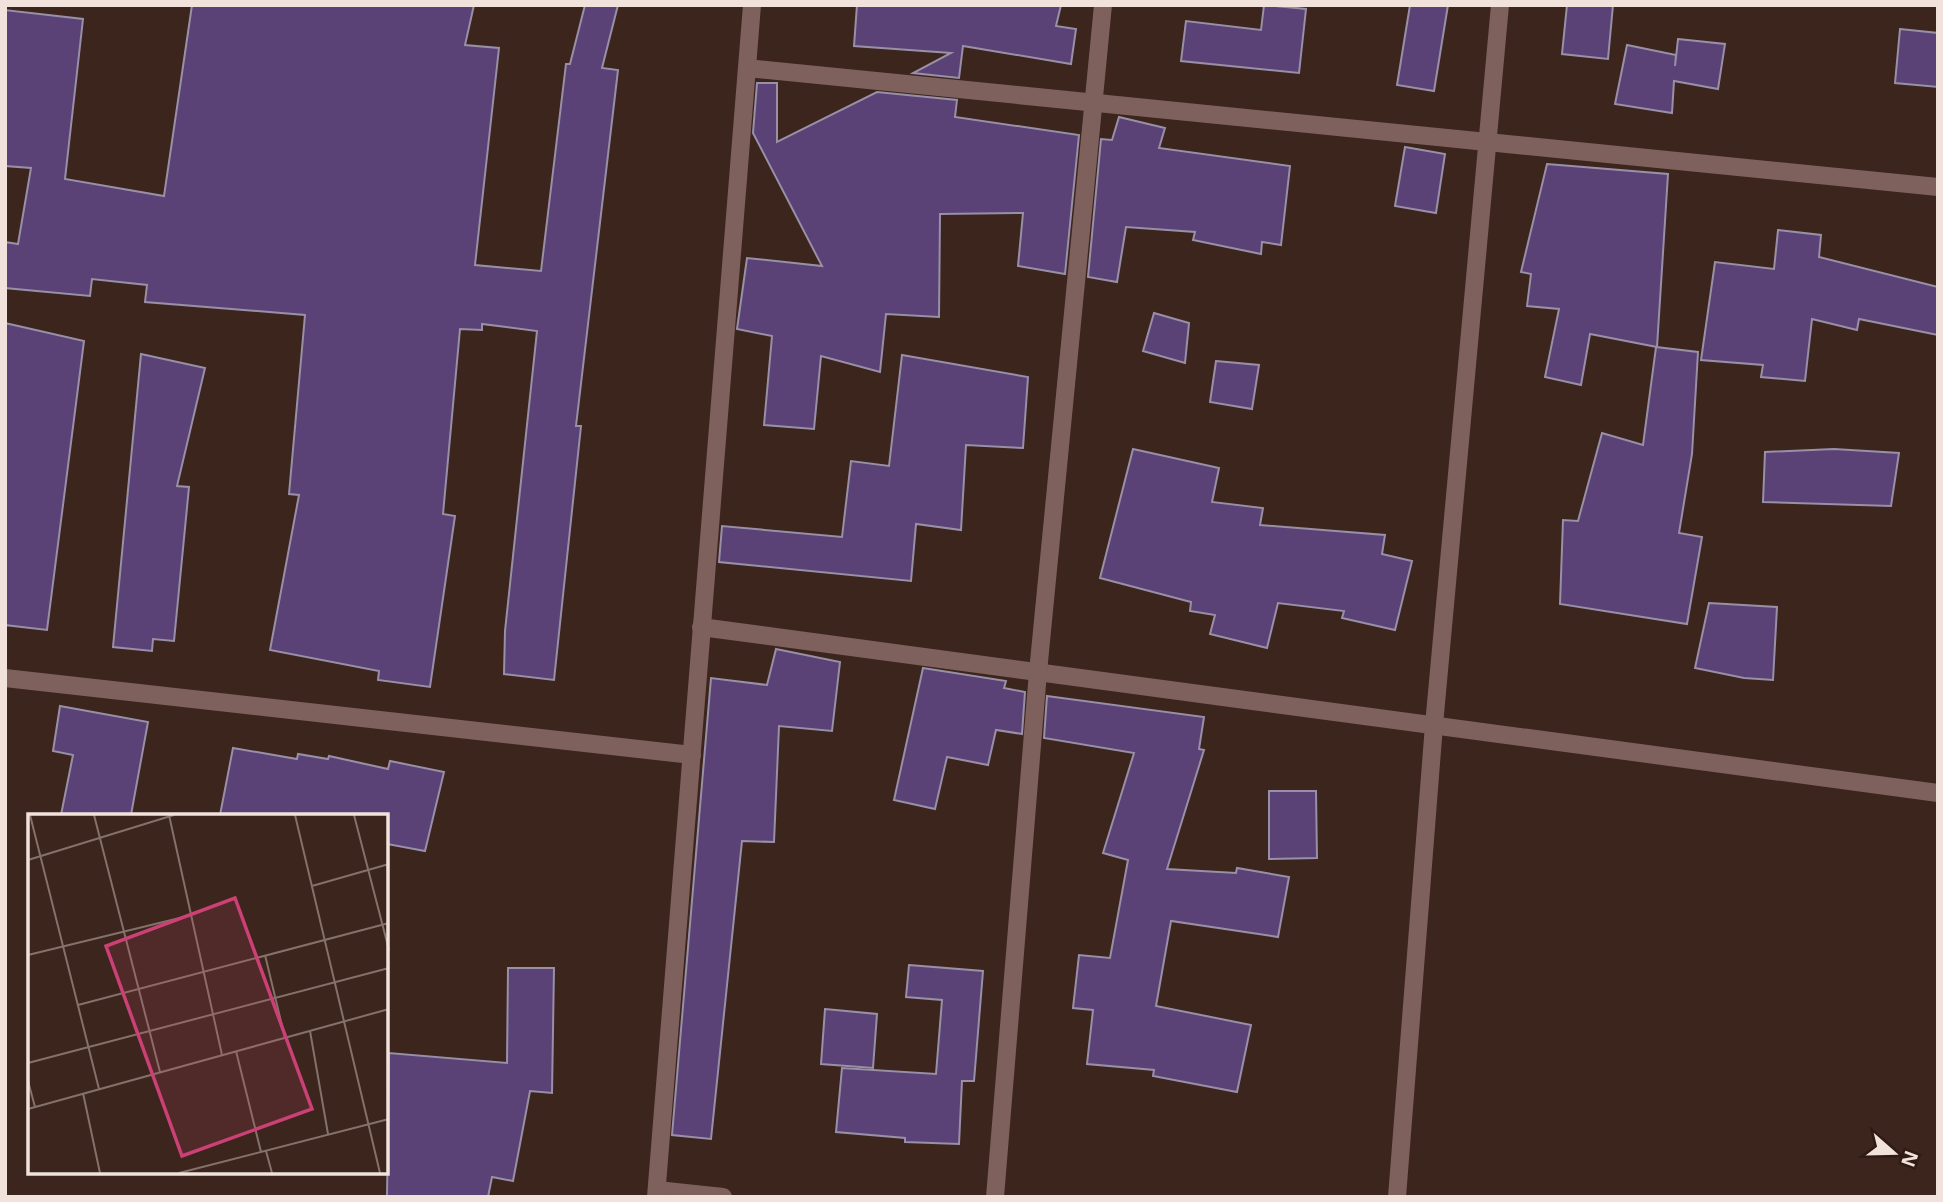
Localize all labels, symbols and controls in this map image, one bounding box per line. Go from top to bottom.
inset map [28,814,388,1174]
north arrow [1859,1118,1929,1188]
text: N [1895,1147,1925,1171]

